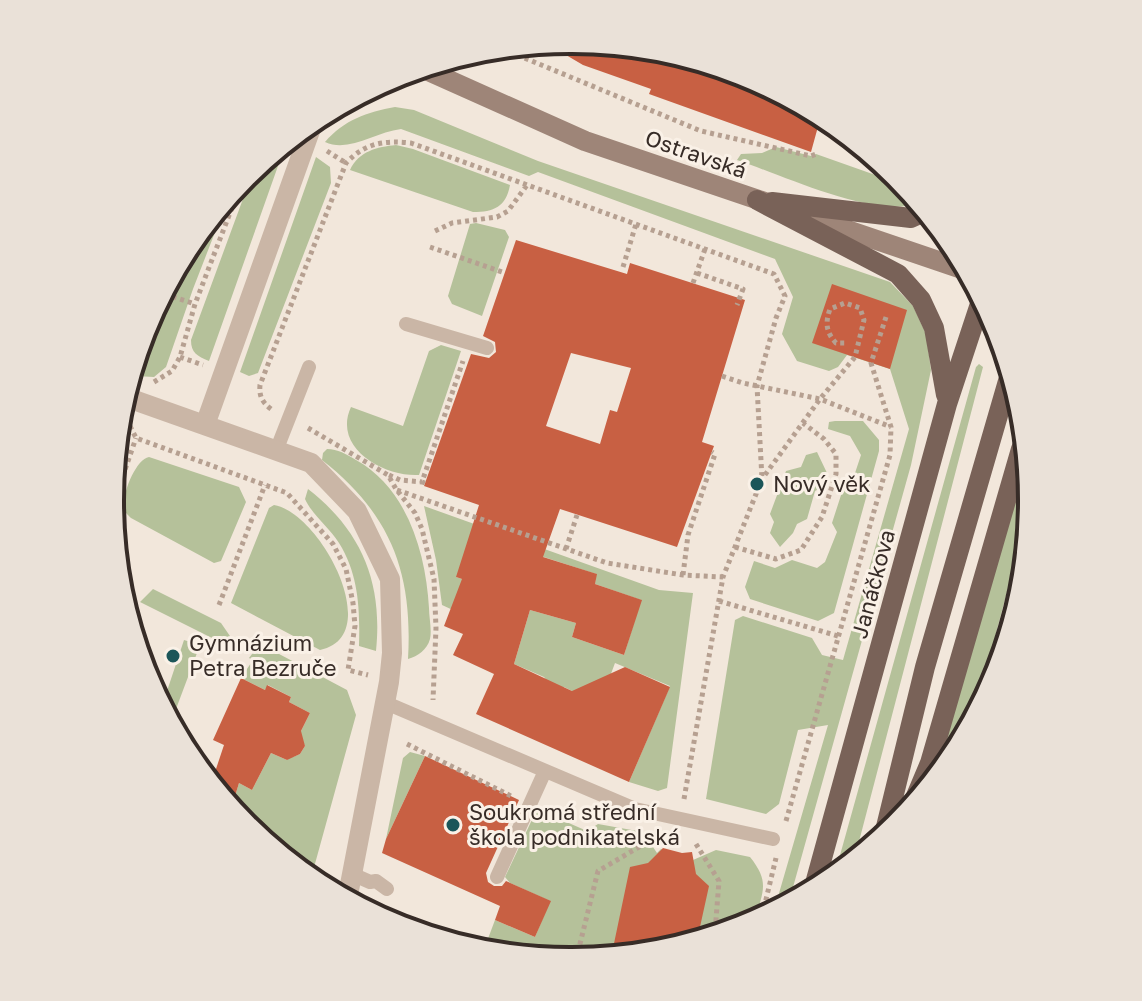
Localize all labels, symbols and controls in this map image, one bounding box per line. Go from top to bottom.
street label: Ostravská [642,124,751,184]
place label: Nový věk [773,470,870,497]
marker: Nový věk [748,475,766,493]
street label: Janáčkova [845,527,900,641]
place label: Gymnázium Petra Bezruče [189,629,336,681]
marker: Gymnázium Petra Bezruče [164,647,182,665]
place label: Soukromá střední škola podnikatelská [469,798,680,850]
marker: Soukromá střední škola podnikatelská [444,816,462,834]

